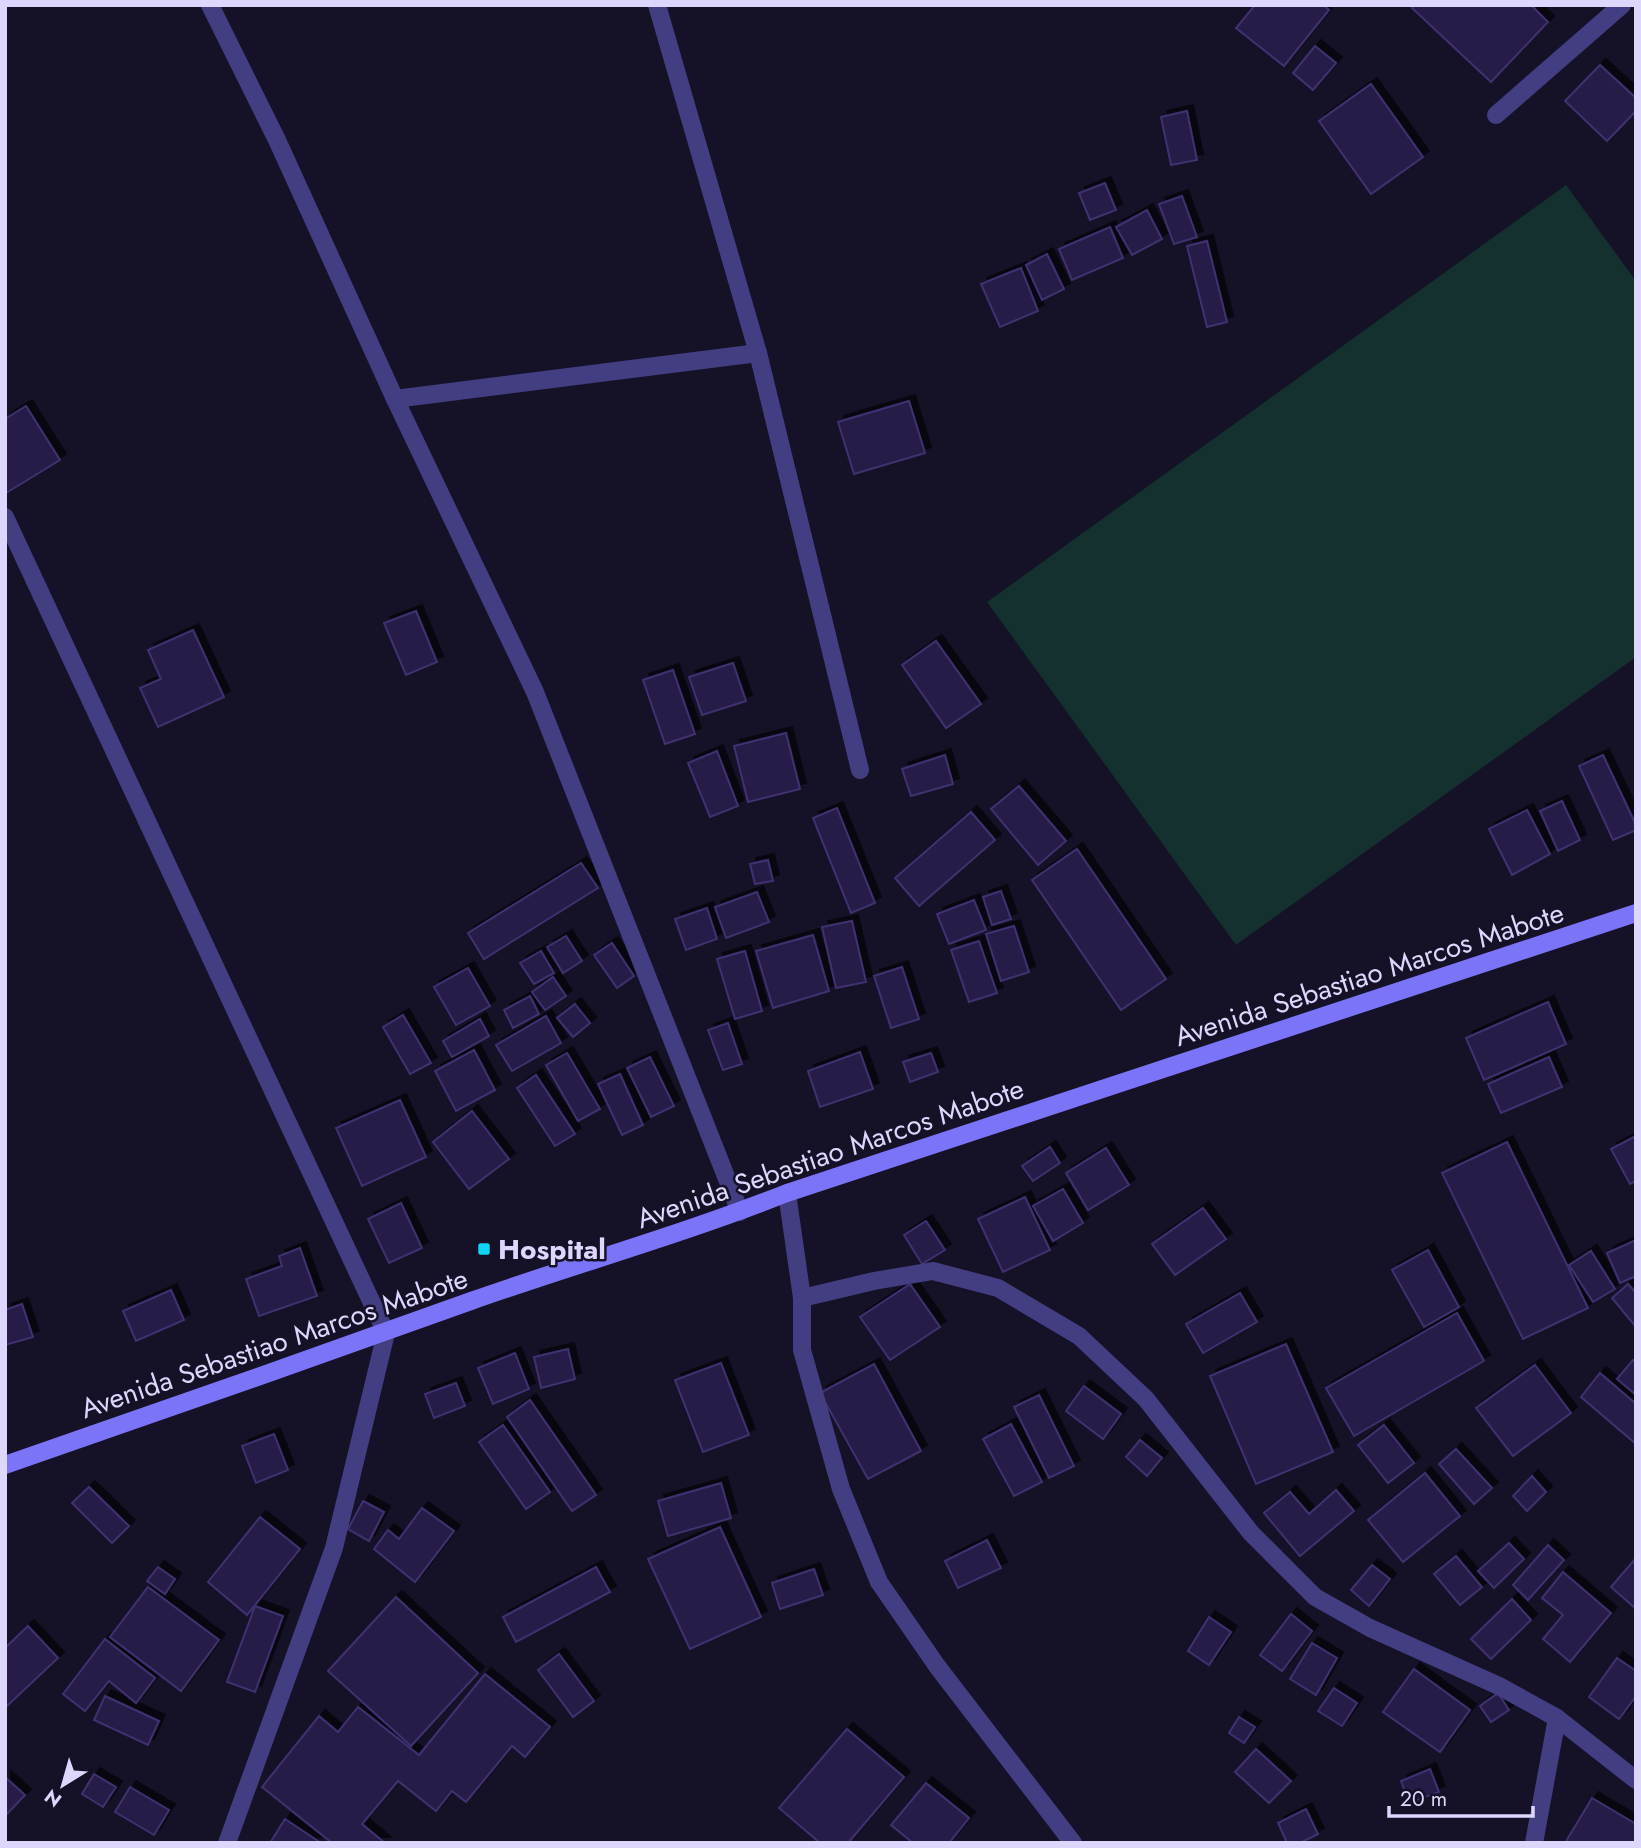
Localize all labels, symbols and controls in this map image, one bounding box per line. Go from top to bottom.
street label: Avenida Sebastiao Marcos Mabote [1169,892,1569,1057]
street label: Avenida Sebastiao Marcos Mabote [631,1068,1029,1239]
place label: Hospital [498,1229,606,1270]
marker: Hospital [476,1241,492,1257]
street label: Avenida Sebastiao Marcos Mabote [75,1258,473,1429]
north arrow [28,1750,98,1820]
scale bar [1389,1774,1532,1818]
text: N [39,1783,67,1814]
text: 20 m [1400,1784,1447,1814]

